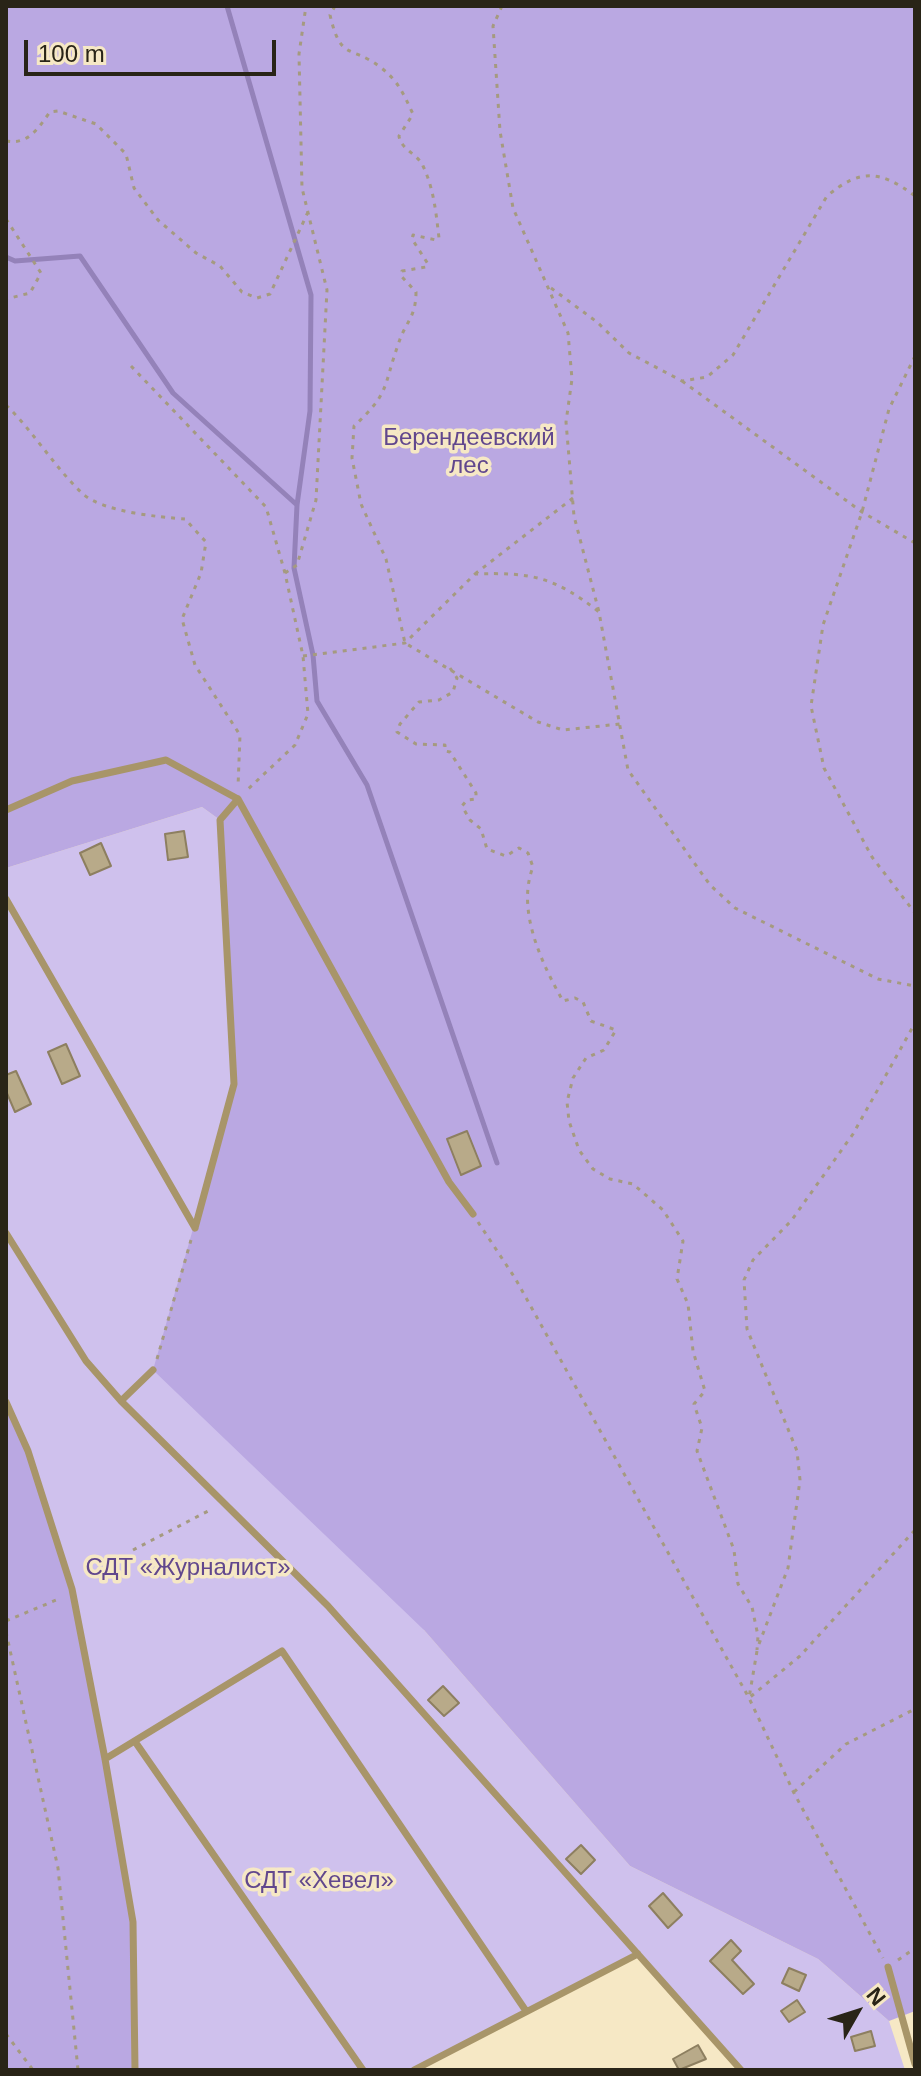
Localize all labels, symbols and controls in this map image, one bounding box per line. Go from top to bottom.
scale bar [28,24,280,74]
text: 100 m [38,40,105,67]
park label: Берендеевский лес [383,424,555,480]
park label: СДТ «Журналист» [85,1554,291,1582]
park label: СДТ «Хевел» [244,1867,394,1895]
north arrow [817,1972,897,2052]
text: N [861,1983,891,2011]

